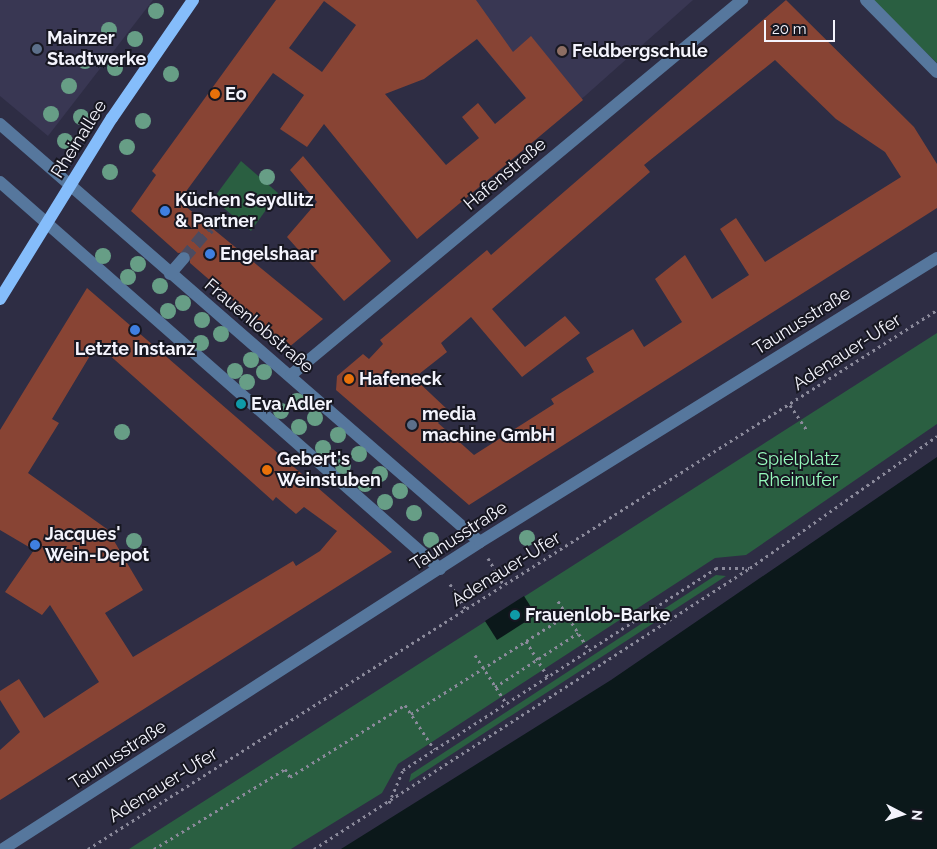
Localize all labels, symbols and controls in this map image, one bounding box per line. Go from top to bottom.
scale bar [767,10,838,42]
text: 20 m [772,20,807,38]
place label: Mainzer Stadtwerke [47,28,146,70]
place label: Feldbergschule [572,40,708,62]
marker: Mainzer Stadtwerke [31,43,43,55]
marker: Feldbergschule [556,45,568,57]
place label: Eo [225,83,247,105]
marker: Eo [209,88,221,100]
street label: Rheinallee [47,96,111,182]
street label: Hafenstraße [459,133,551,215]
place label: Küchen Seydlitz & Partner [175,190,314,232]
marker: Küchen Seydlitz & Partner [159,205,171,217]
place label: Engelshaar [220,243,317,265]
marker: Engelshaar [204,248,216,260]
street label: Frauenlobstraße [200,274,318,378]
street label: Taunusstraße [749,282,855,360]
street label: Adenauer-Ufer [789,309,905,395]
marker: Letzte Instanz [129,324,141,336]
place label: Letzte Instanz [75,338,195,360]
place label: Hafeneck [359,368,442,390]
marker: Hafeneck [343,373,355,385]
place label: Eva Adler [251,393,333,415]
marker: Eva Adler [235,398,247,410]
place label: media machine GmbH [422,404,555,446]
marker: media machine GmbH [406,419,418,431]
place label: Gebert's Weinstuben [277,449,381,492]
park label: Spielplatz Rheinufer [757,449,839,492]
marker: Gebert's Weinstuben [261,464,273,476]
street label: Taunusstraße [407,497,511,575]
place label: Jacques' Wein-Depot [45,524,149,566]
street label: Adenauer-Ufer [447,527,565,611]
marker: Jacques' Wein-Depot [29,539,41,551]
place label: Frauenlob-Barke [525,604,670,626]
marker: Frauenlob-Barke [509,609,521,621]
street label: Taunusstraße [66,716,170,794]
street label: Adenauer-Ufer [104,743,222,827]
north arrow [877,789,927,839]
text: N [909,809,925,821]

